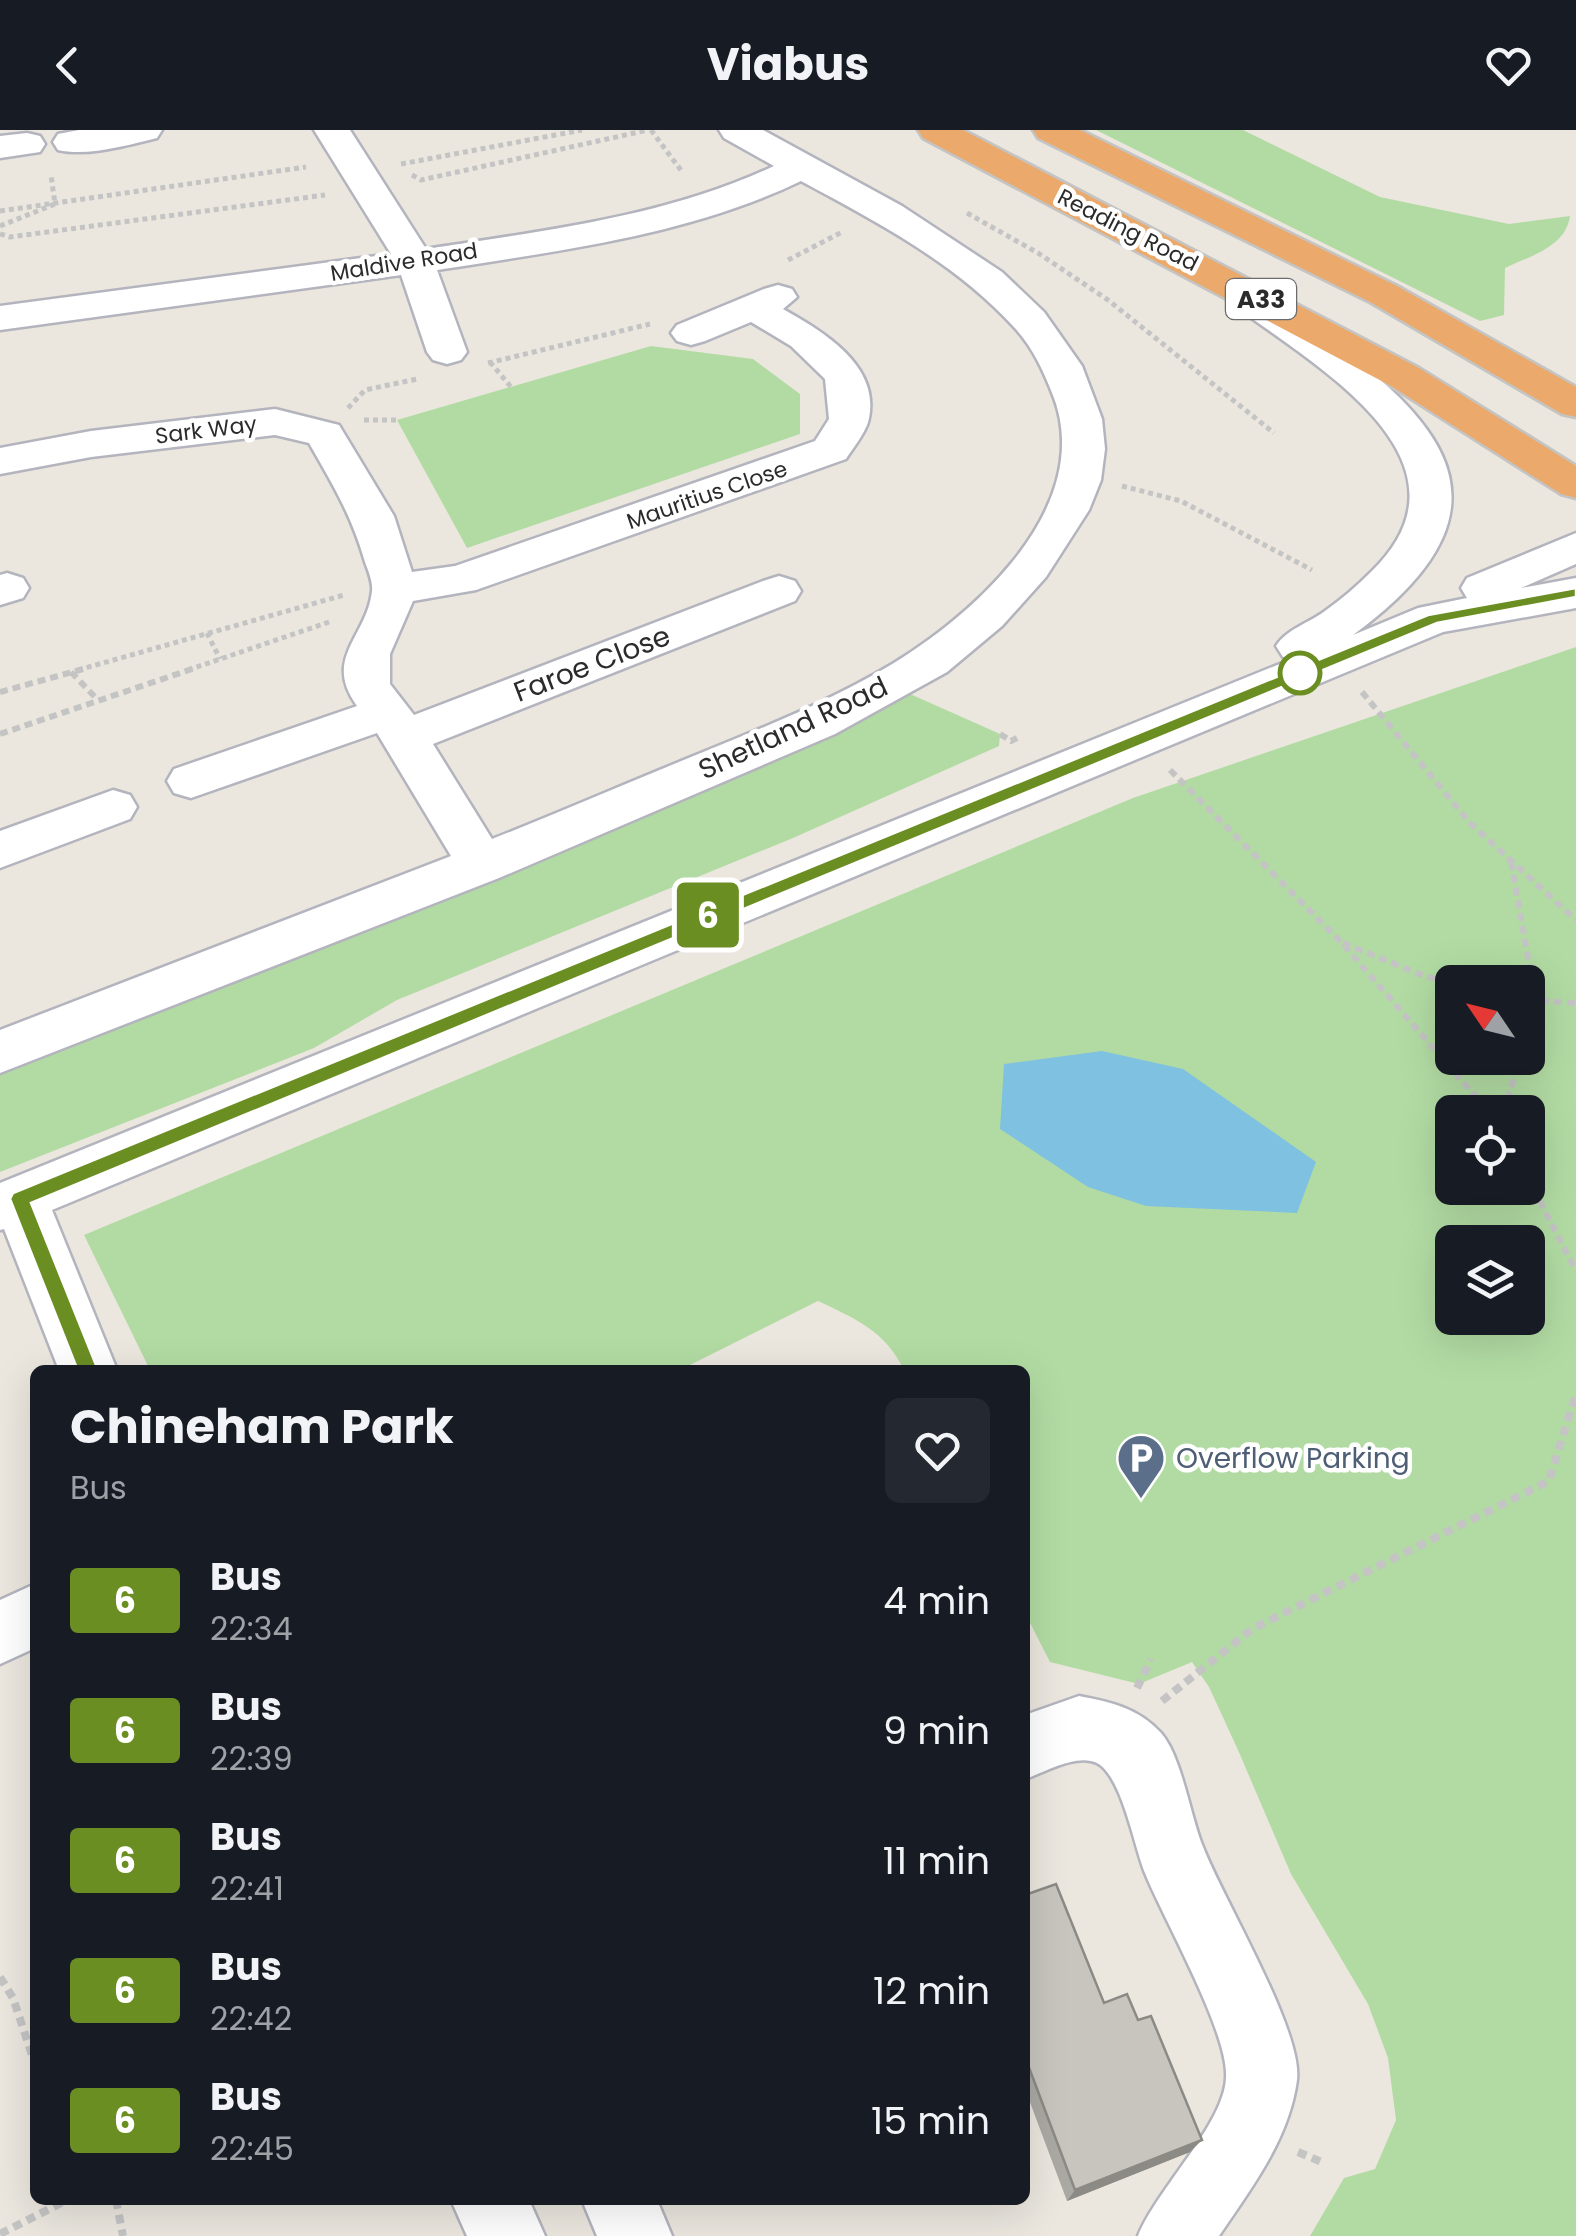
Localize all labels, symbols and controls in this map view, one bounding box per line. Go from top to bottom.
text: Viabus [707,33,869,96]
icon: back [40,38,95,93]
icon: heart [1481,38,1536,93]
street label: Reading Road [1052,181,1204,279]
street label: Maldive Road [328,235,480,289]
road number: A33 [1226,279,1296,319]
street label: Sark Way [154,408,259,452]
street label: Mauritius Close [623,453,791,537]
street label: Faroe Close [508,616,676,712]
unlabelled marker [1279,652,1321,694]
street label: Shetland Road [692,667,894,789]
line badge: 6 [676,882,740,948]
text: 6 [697,891,719,940]
north arrow [1435,965,1545,1075]
map controls [1435,965,1545,1335]
button: locate [1435,1095,1545,1205]
button: layers [1435,1225,1545,1335]
text: Chineham Park [70,1393,454,1460]
button: heart [885,1398,990,1503]
parking icon: Overflow Parking [1115,1432,1167,1500]
place label: Overflow Parking [1176,1439,1410,1478]
text: Bus [70,1465,127,1510]
text: Bus [210,1550,282,1603]
text: 4 min [883,1574,990,1627]
text: 6 [114,1576,136,1625]
text: 22:34 [210,1606,293,1651]
text: Bus [210,1680,282,1733]
text: 9 min [883,1704,990,1757]
text: 6 [114,1706,136,1755]
text: 22:39 [210,1736,293,1781]
text: Bus [210,1810,282,1863]
text: 11 min [883,1834,990,1887]
text: 6 [114,1836,136,1885]
text: 22:41 [210,1866,284,1911]
text: Bus [210,1940,282,1993]
text: 12 min [873,1964,990,2017]
text: 6 [114,1966,136,2015]
text: 22:42 [210,1996,292,2041]
text: Bus [210,2070,282,2123]
text: 15 min [871,2094,990,2147]
text: 6 [114,2096,136,2145]
text: 22:45 [210,2126,294,2171]

